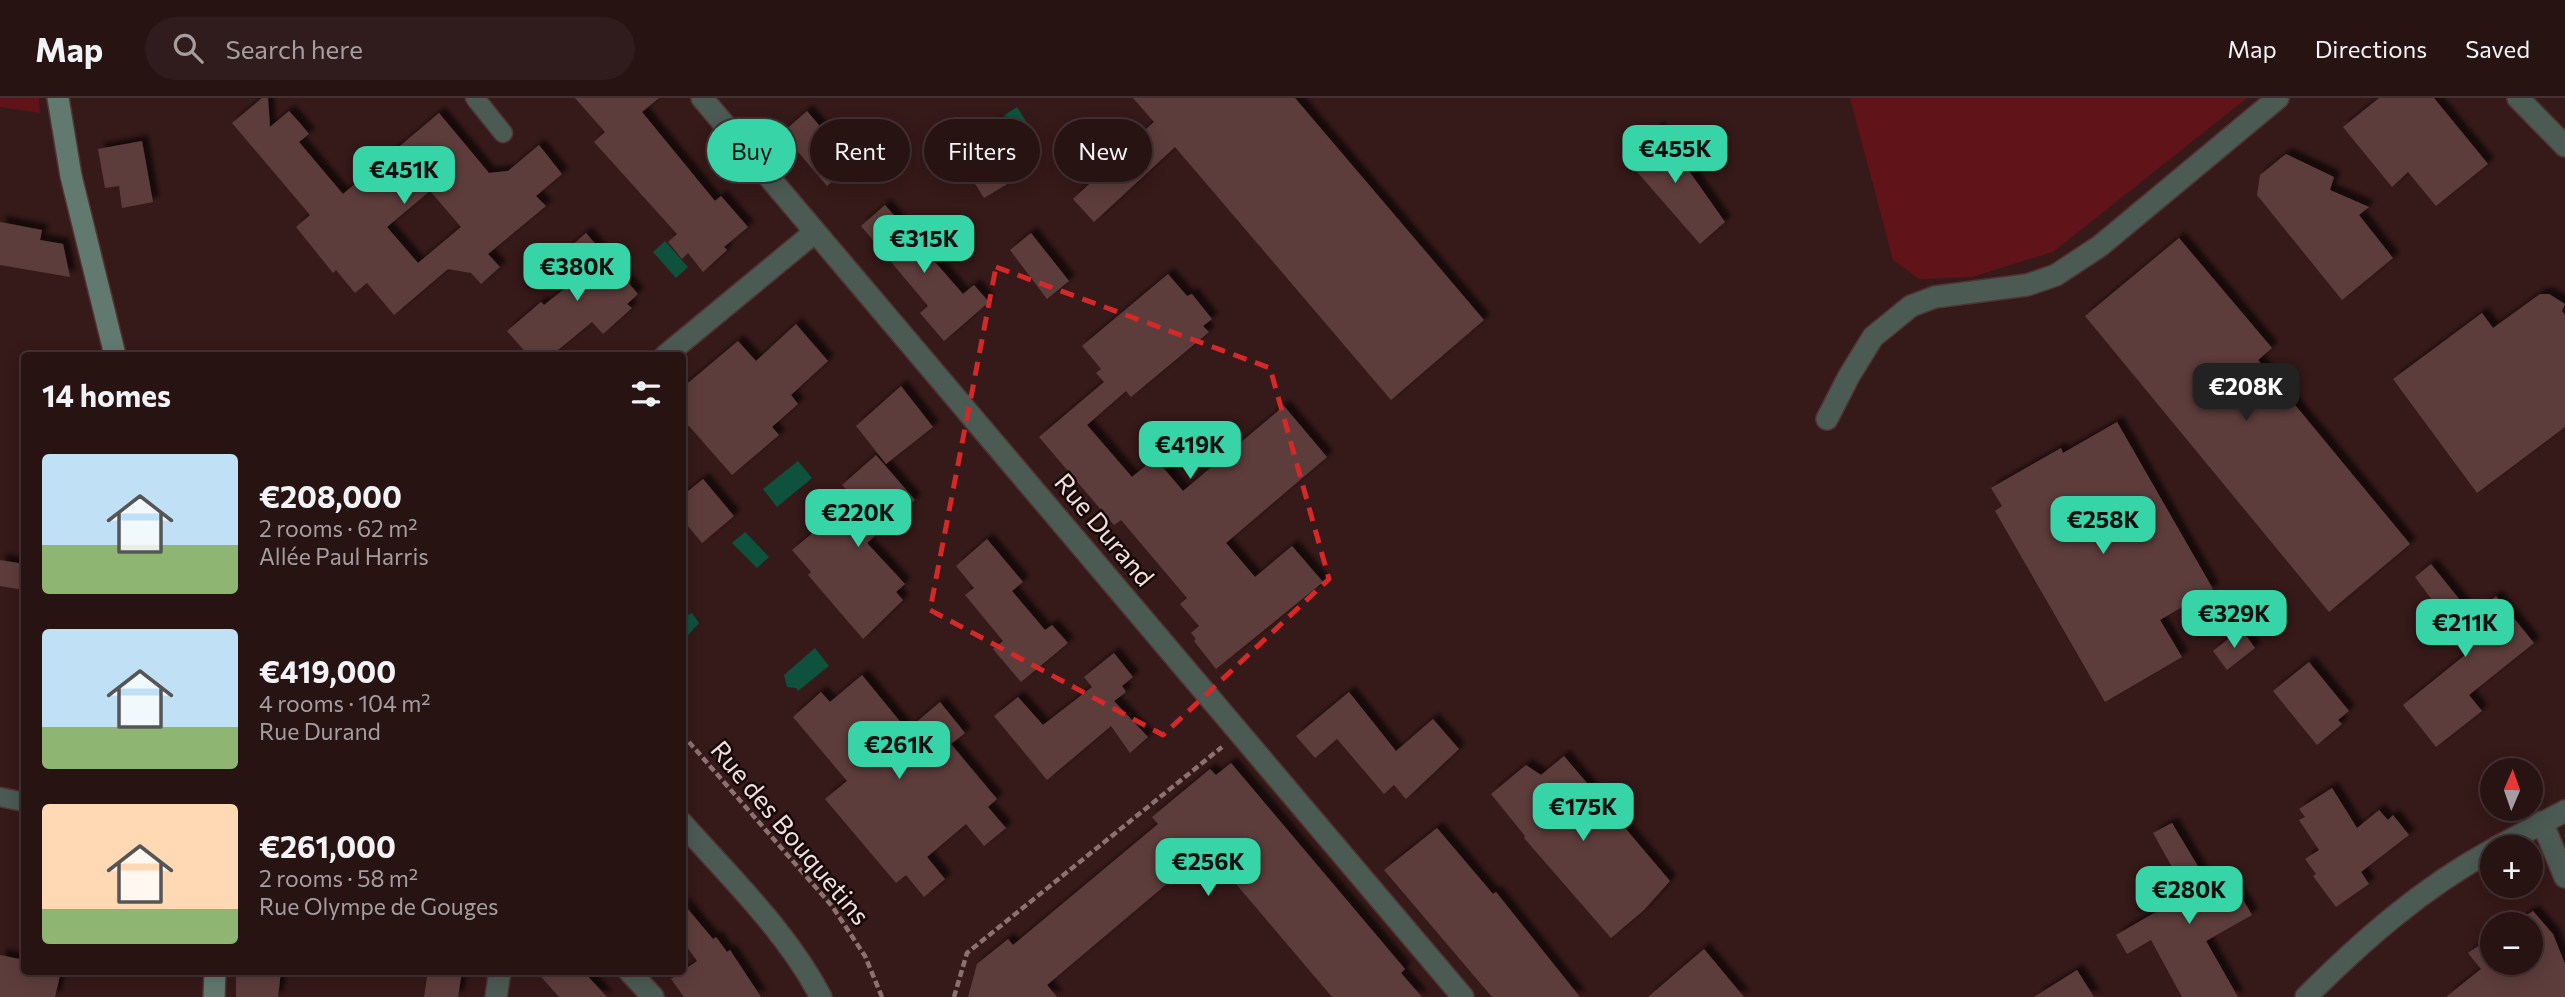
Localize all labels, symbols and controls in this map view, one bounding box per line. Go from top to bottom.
search box [145,17,635,80]
text: Map [35,28,103,69]
icon: search [169,29,207,67]
text: Search here [225,33,363,64]
text: Map [2227,34,2277,63]
text: Directions [2315,34,2427,63]
text: Saved [2465,34,2530,63]
chip: Buy [707,119,796,182]
chip: Rent [810,119,910,182]
chip: Filters [924,119,1040,182]
chip: New [1054,119,1152,182]
pin: €455K [1626,126,1724,185]
text: €455K [1638,134,1712,162]
pin: €451K [355,146,453,206]
text: €451K [369,155,439,183]
pin: €315K [875,216,973,275]
text: €315K [889,224,959,252]
pin: €380K [528,244,626,303]
text: €380K [539,252,615,280]
pin: €208K [2197,364,2295,423]
text: €208K [2209,372,2283,400]
icon: filters [627,375,665,413]
text: 14 homes [42,376,171,413]
pin: €419K [1141,422,1239,481]
text: €419K [1155,430,1225,458]
street label: Rue Durand [1049,466,1161,592]
text: €208,000 [259,477,402,514]
icon: home [98,482,182,566]
pin: €220K [809,490,907,549]
pin: €258K [2054,496,2152,556]
text: €220K [821,498,895,526]
text: €258K [2067,505,2139,533]
text: 2 rooms · 62 m² [259,514,418,542]
text: Allée Paul Harris [259,542,429,570]
pin: €329K [2185,590,2283,650]
text: €329K [2198,599,2270,627]
pin: €211K [2416,600,2514,659]
text: €211K [2432,608,2498,636]
text: €419,000 [259,652,396,689]
icon: home [98,657,182,741]
text: 4 rooms · 104 m² [259,689,431,717]
text: Rue Durand [259,717,381,745]
pin: €261K [850,722,948,781]
text: €261K [864,730,934,758]
street label: Rue des Bouquetins [705,734,877,930]
north arrow [2480,758,2543,821]
map controls [2480,758,2543,975]
pin: €175K [1534,784,1632,843]
text: €175K [1549,792,1617,820]
text: €261,000 [259,827,396,864]
icon: home [98,832,182,916]
button: + [2480,835,2543,898]
pin: €256K [1159,838,1257,898]
text: €256K [1172,847,1244,875]
text: 2 rooms · 58 m² [259,864,418,892]
pin: €280K [2140,866,2238,926]
text: €280K [2152,875,2226,903]
text: Rue Olympe de Gouges [259,892,499,920]
button: − [2480,912,2543,975]

